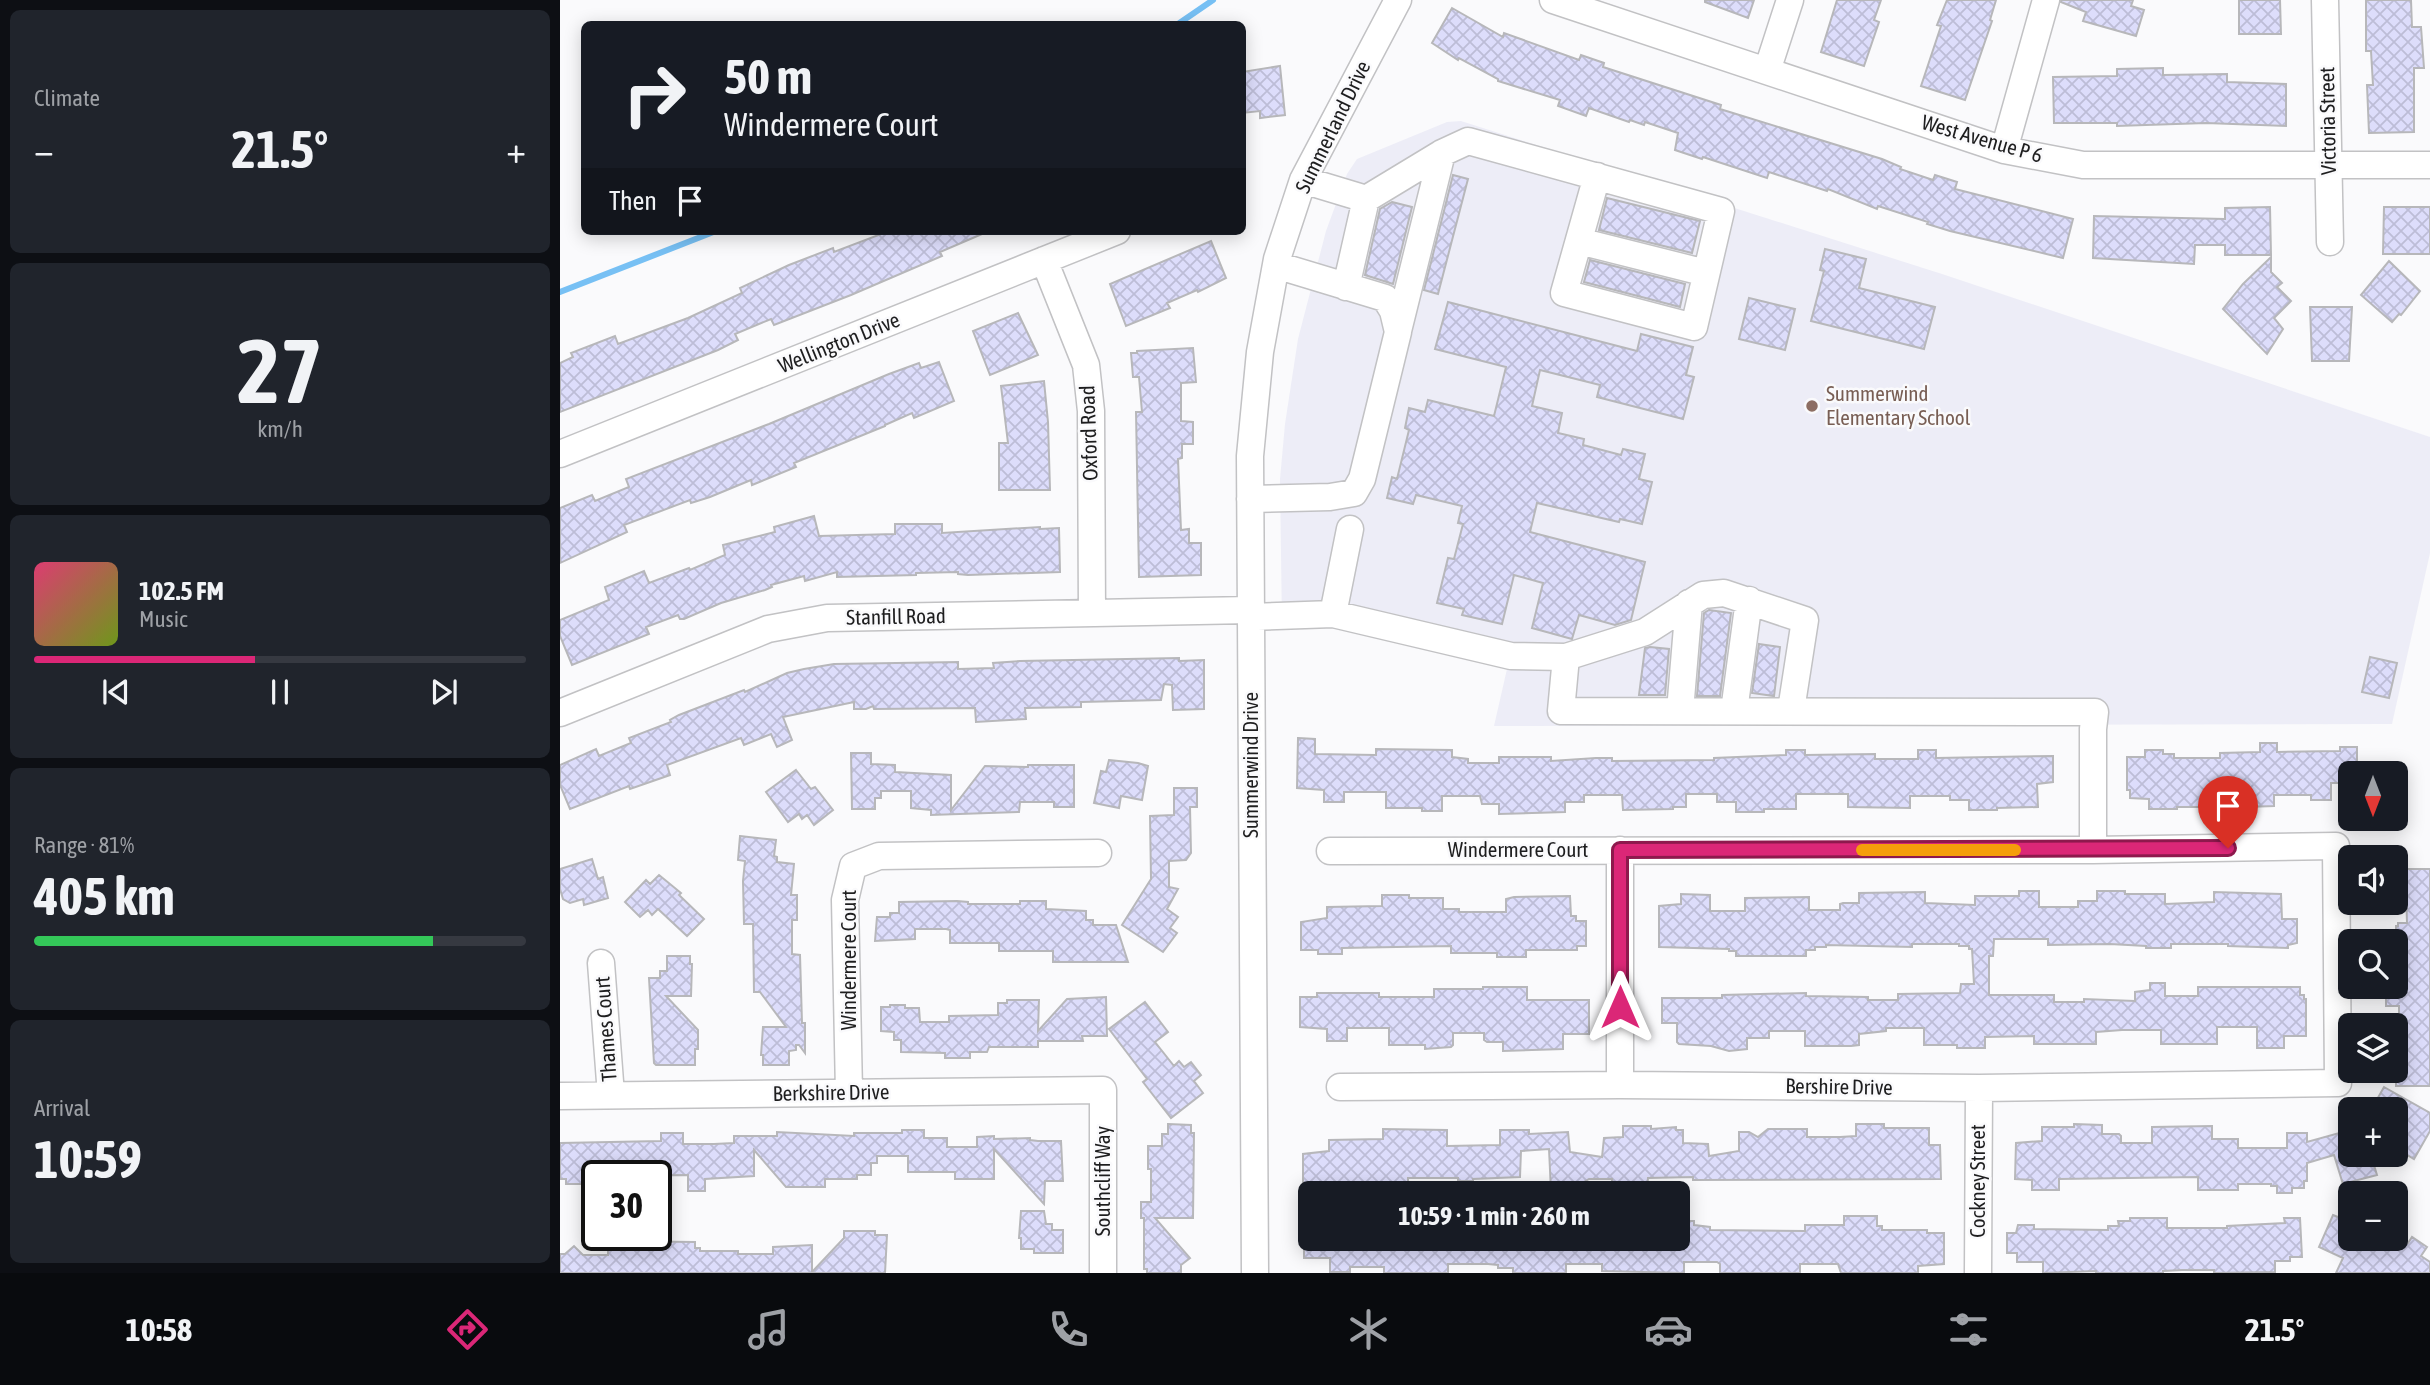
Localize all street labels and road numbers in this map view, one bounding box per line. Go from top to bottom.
street label: Summerland Drive [1290,57,1374,197]
street label: Victoria Street [2314,67,2340,175]
street label: West Avenue P 6 [1919,109,2046,167]
street label: Wellington Drive [774,307,903,377]
street label: Oxford Road [1074,385,1102,481]
street label: Stanfill Road [846,603,946,629]
street label: Summerwind Drive [1238,692,1262,838]
street label: Windermere Court [1448,837,1588,861]
street label: Windermere Court [836,890,860,1030]
street label: Thames Court [589,976,621,1082]
street label: Bershire Drive [1785,1073,1893,1099]
street label: Berkshire Drive [772,1079,890,1105]
street label: Cockney Street [1965,1124,1989,1238]
street label: Southcliff Way [1090,1125,1114,1236]

